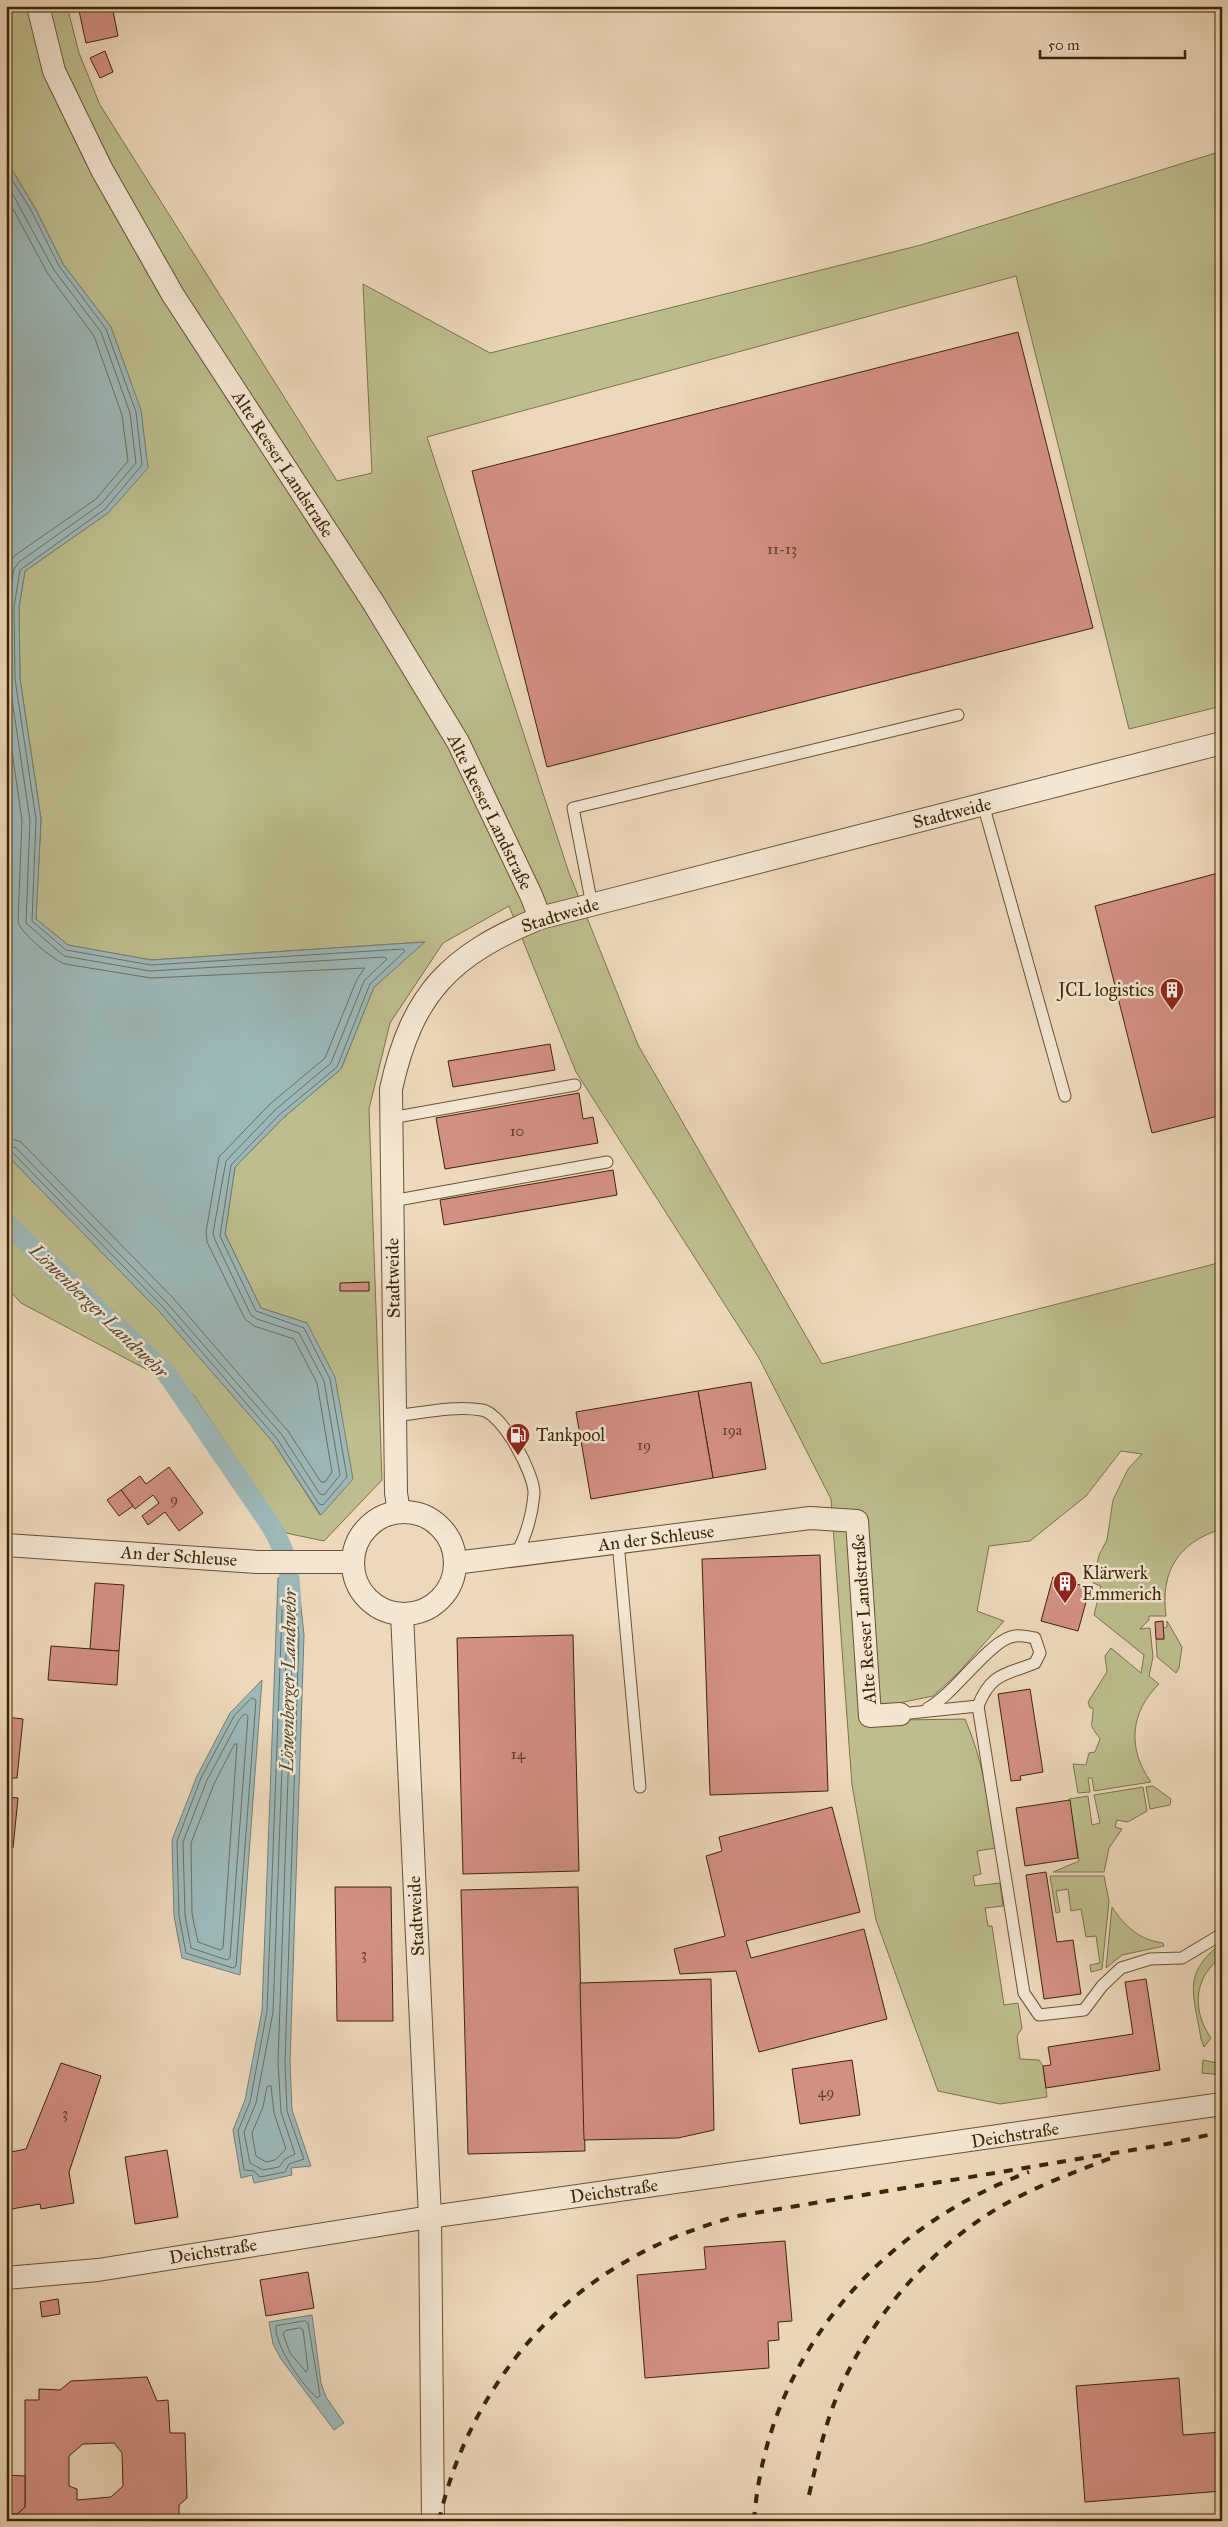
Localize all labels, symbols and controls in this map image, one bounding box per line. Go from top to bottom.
scale bar [1040,28,1186,60]
text: 50 m [1048,36,1080,54]
street label: Alte Reeser Landstraße [227,386,339,542]
house number: 11-13 [767,540,797,558]
street label: Alte Reeser Landstraße [442,730,537,894]
street label: Stadtweide [910,793,994,833]
street label: Stadtweide [518,893,602,937]
building icon: JCL logistics [1159,977,1185,1011]
place label: JCL logistics [1056,979,1154,1002]
house number: 10 [510,1122,524,1140]
water label: Löwenberger Landwehr [24,1238,174,1384]
street label: Stadtweide [381,1238,405,1318]
house number: 19a [722,1421,743,1439]
fuel station icon: Tankpool [505,1422,531,1456]
place label: Tankpool [536,1424,605,1446]
house number: 19 [637,1436,651,1454]
house number: 9 [170,1490,178,1508]
street label: An der Schleuse [596,1520,715,1556]
street label: Alte Reeser Landstraße [847,1533,881,1706]
street label: An der Schleuse [119,1541,238,1571]
place label: Klärwerk Emmerich [1082,1562,1162,1605]
building icon: Klärwerk Emmerich [1052,1570,1078,1604]
water label: Löwenberger Landwehr [275,1587,301,1773]
house number: 14 [511,1745,526,1763]
street label: Stadtweide [403,1875,429,1957]
house number: 3 [361,1945,367,1963]
house number: 49 [818,2083,834,2101]
house number: 3 [62,2104,68,2122]
street label: Deichstraße [970,2117,1060,2153]
street label: Deichstraße [569,2174,659,2208]
street label: Deichstraße [168,2233,258,2269]

